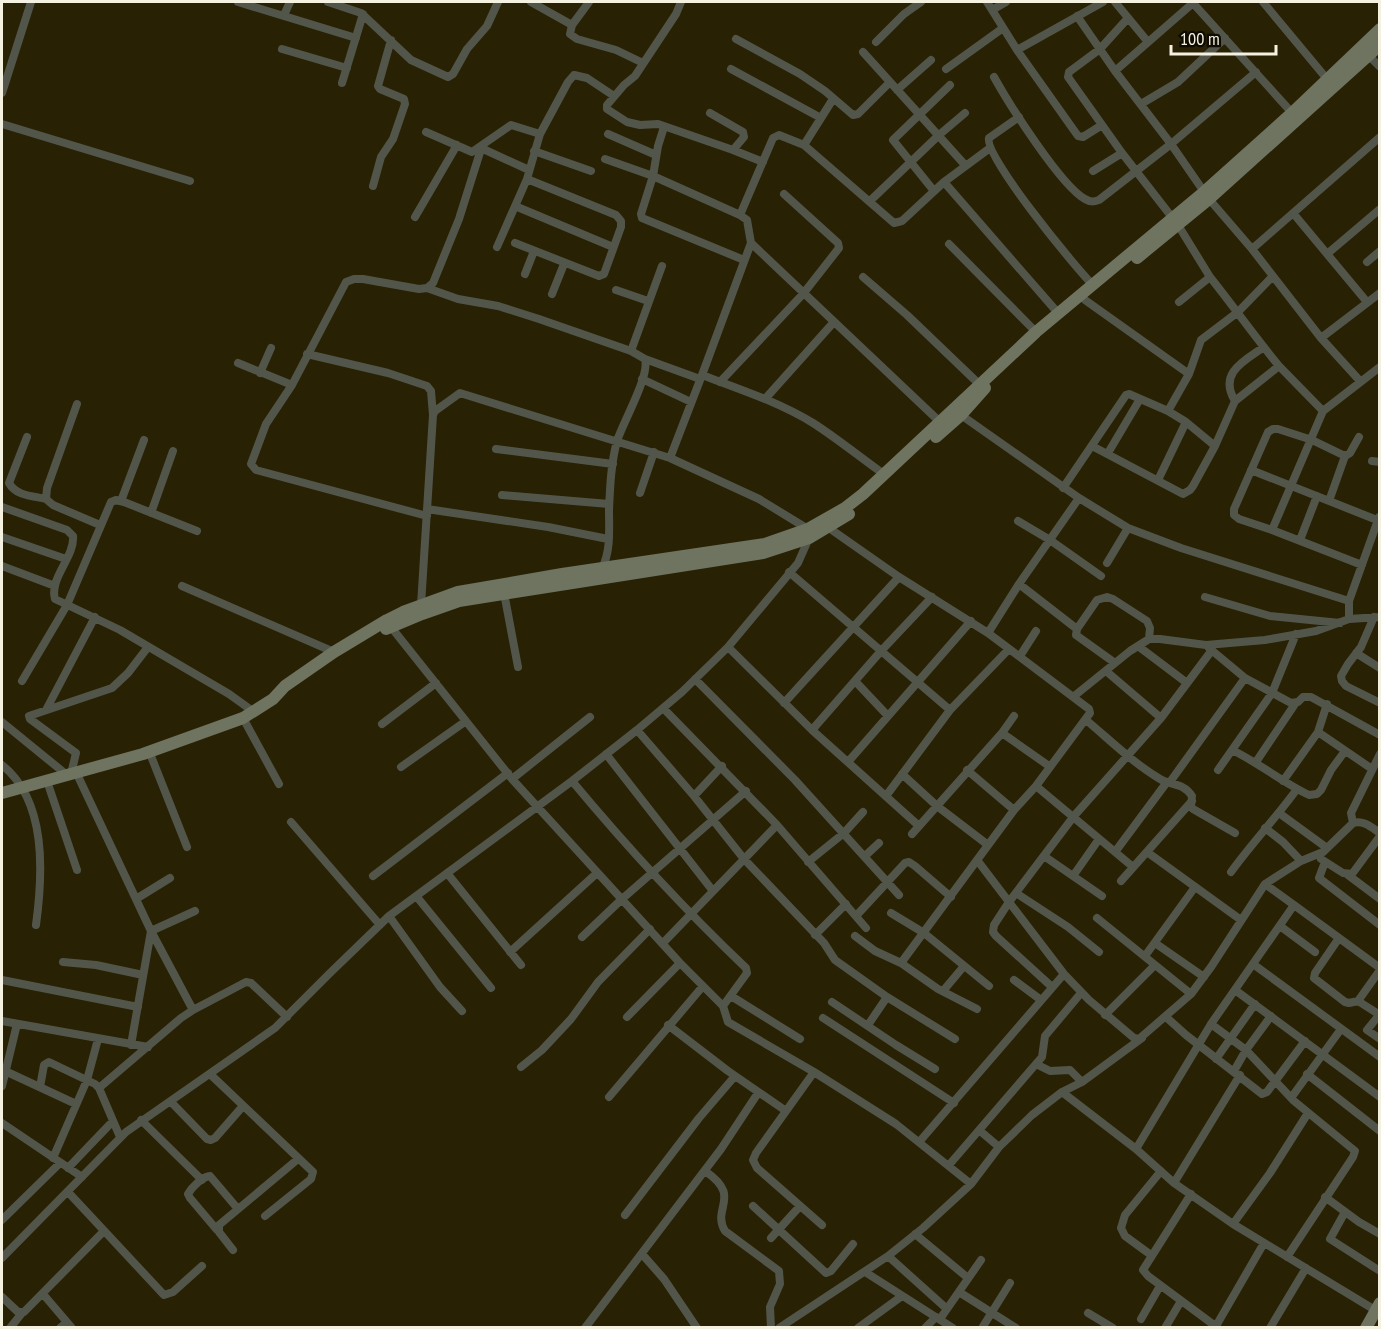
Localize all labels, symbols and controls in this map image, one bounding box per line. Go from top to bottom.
scale bar [1171,18,1276,56]
text: 100 m [1180,27,1220,50]

